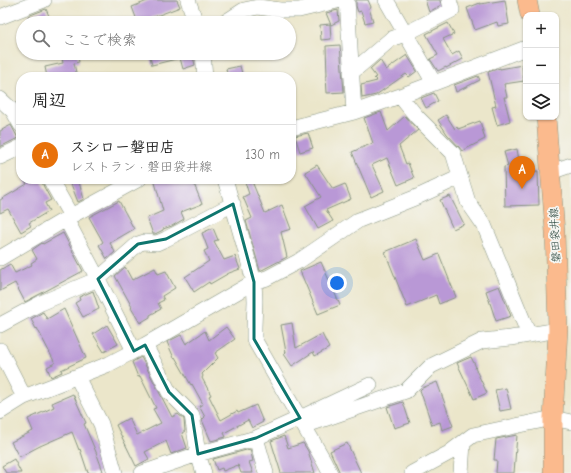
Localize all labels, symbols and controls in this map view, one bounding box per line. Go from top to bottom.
map controls [523,12,559,120]
button: + [523,12,559,48]
search box [16,16,296,60]
icon: search [30,27,52,49]
text: ここで検索 [62,31,137,49]
button: − [523,48,559,84]
button: layers [523,84,559,120]
text: 周辺 [32,91,66,110]
text: スシロー磐田店 [70,138,175,156]
text: A [41,147,49,162]
text: 130 m [245,147,280,162]
pin: A [509,156,535,189]
text: レストラン · 磐田袋井線 [70,159,212,174]
street label: 磐田袋井線 [547,207,563,263]
your location [327,273,347,293]

